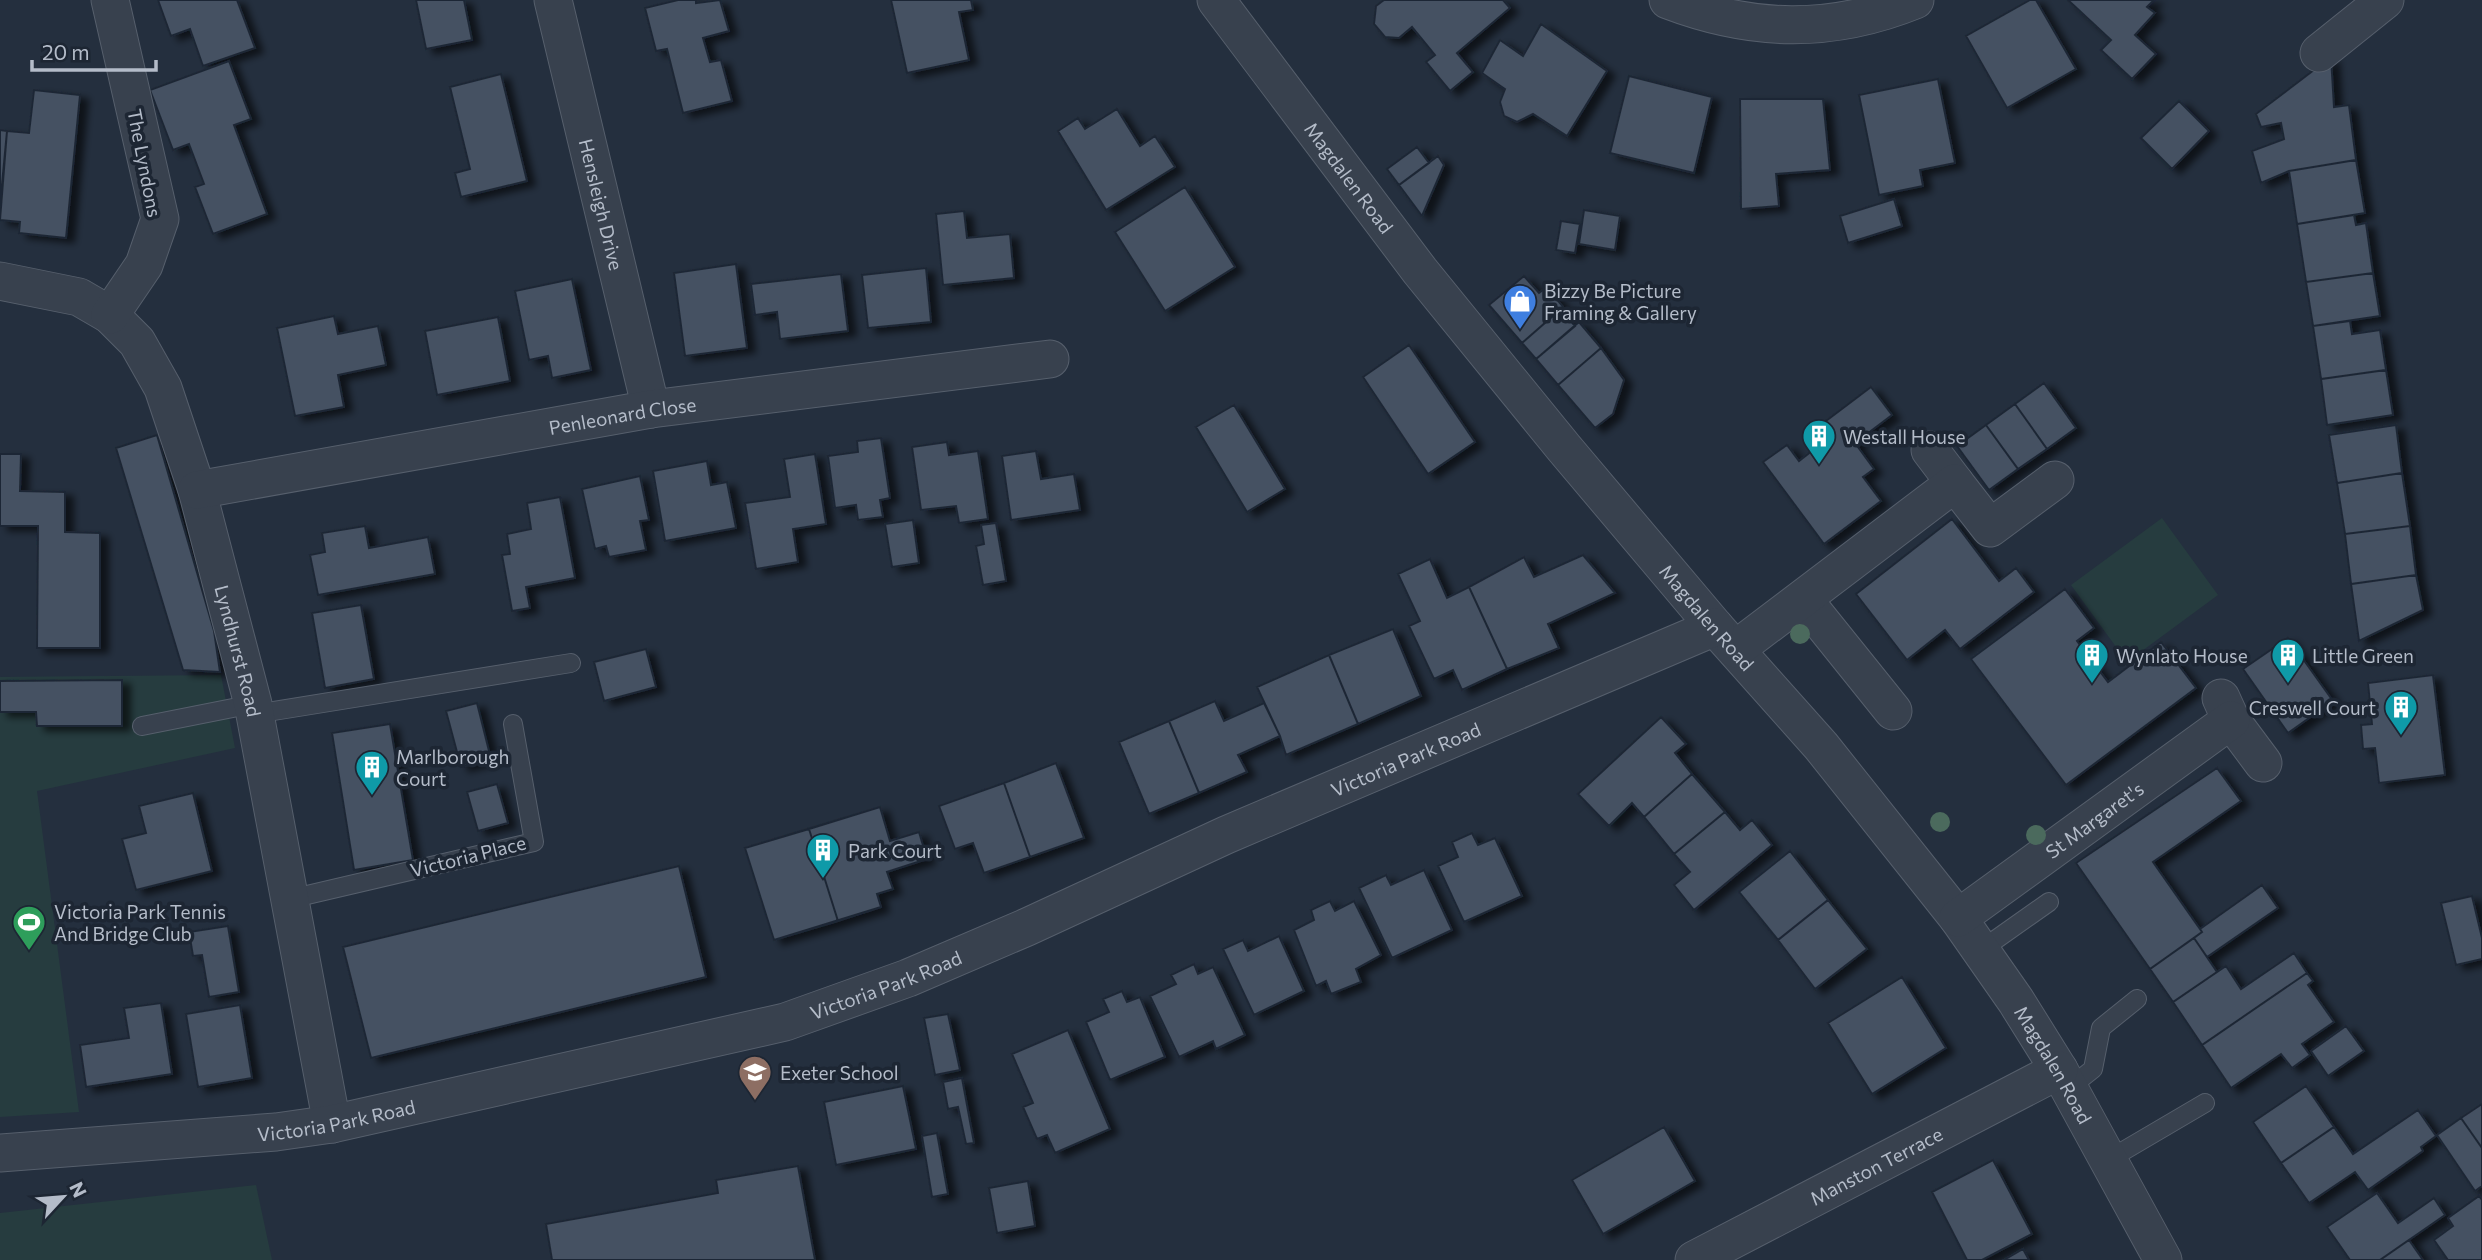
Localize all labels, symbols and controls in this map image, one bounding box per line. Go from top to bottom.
scale bar [32,28,156,72]
text: 20 m [42,39,90,64]
street label: The Lyndons [123,107,167,219]
street label: Magdalen Road [1300,117,1399,237]
street label: Hensleigh Drive [575,136,629,272]
place label: Bizzy Be Picture Framing & Gallery [1544,279,1697,324]
shop icon: Bizzy Be Picture Framing & Gallery [1501,282,1539,331]
street label: Penleonard Close [547,392,697,439]
building icon: Westall House [1800,417,1838,466]
place label: Westall House [1843,425,1966,448]
street label: Magdalen Road [1655,559,1759,675]
street label: Lyndhurst Road [211,582,267,718]
building icon: Wynlato House [2073,636,2111,685]
building icon: Little Green [2269,636,2307,685]
place label: Wynlato House [2116,644,2248,667]
place label: Little Green [2312,644,2414,667]
building icon: Creswell Court [2382,688,2420,737]
place label: Creswell Court [2249,696,2376,719]
street label: Victoria Park Road [1327,717,1484,801]
place label: Marlborough Court [396,745,509,790]
building icon: Marlborough Court [353,748,391,797]
street label: St Margaret's [2040,776,2148,863]
street label: Victoria Place [408,831,528,881]
building icon: Park Court [804,831,842,880]
place label: Park Court [848,839,942,862]
place label: Victoria Park Tennis And Bridge Club [54,900,226,945]
sports icon: Victoria Park Tennis And Bridge Club [10,903,48,952]
street label: Victoria Park Road [807,945,965,1024]
street label: Magdalen Road [2010,1001,2097,1127]
school or university icon: Exeter School [736,1053,774,1102]
place label: Exeter School [780,1061,899,1084]
street label: Victoria Park Road [256,1094,417,1145]
street label: Manston Terrace [1806,1121,1946,1209]
north arrow [28,1162,98,1232]
text: N [65,1178,92,1201]

